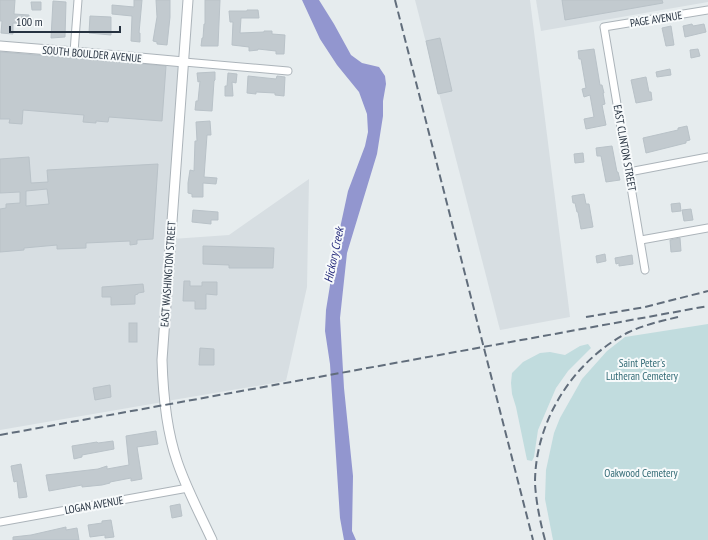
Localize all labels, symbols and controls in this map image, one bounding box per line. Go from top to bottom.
scale bar [10,8,120,34]
street label: PAGE AVENUE [629,8,683,30]
text: 100 m [16,14,43,29]
street label: SOUTH BOULDER AVENUE [42,43,143,65]
street label: EAST CLINTON STREET [610,104,640,192]
street label: EAST WASHINGTON STREET [157,220,179,327]
water label: Hickory Creek [320,225,347,284]
park label: Saint Peter's Lutheran Cemetery [606,356,679,383]
park label: Oakwood Cemetery [604,466,679,480]
street label: LOGAN AVENUE [63,493,125,517]

